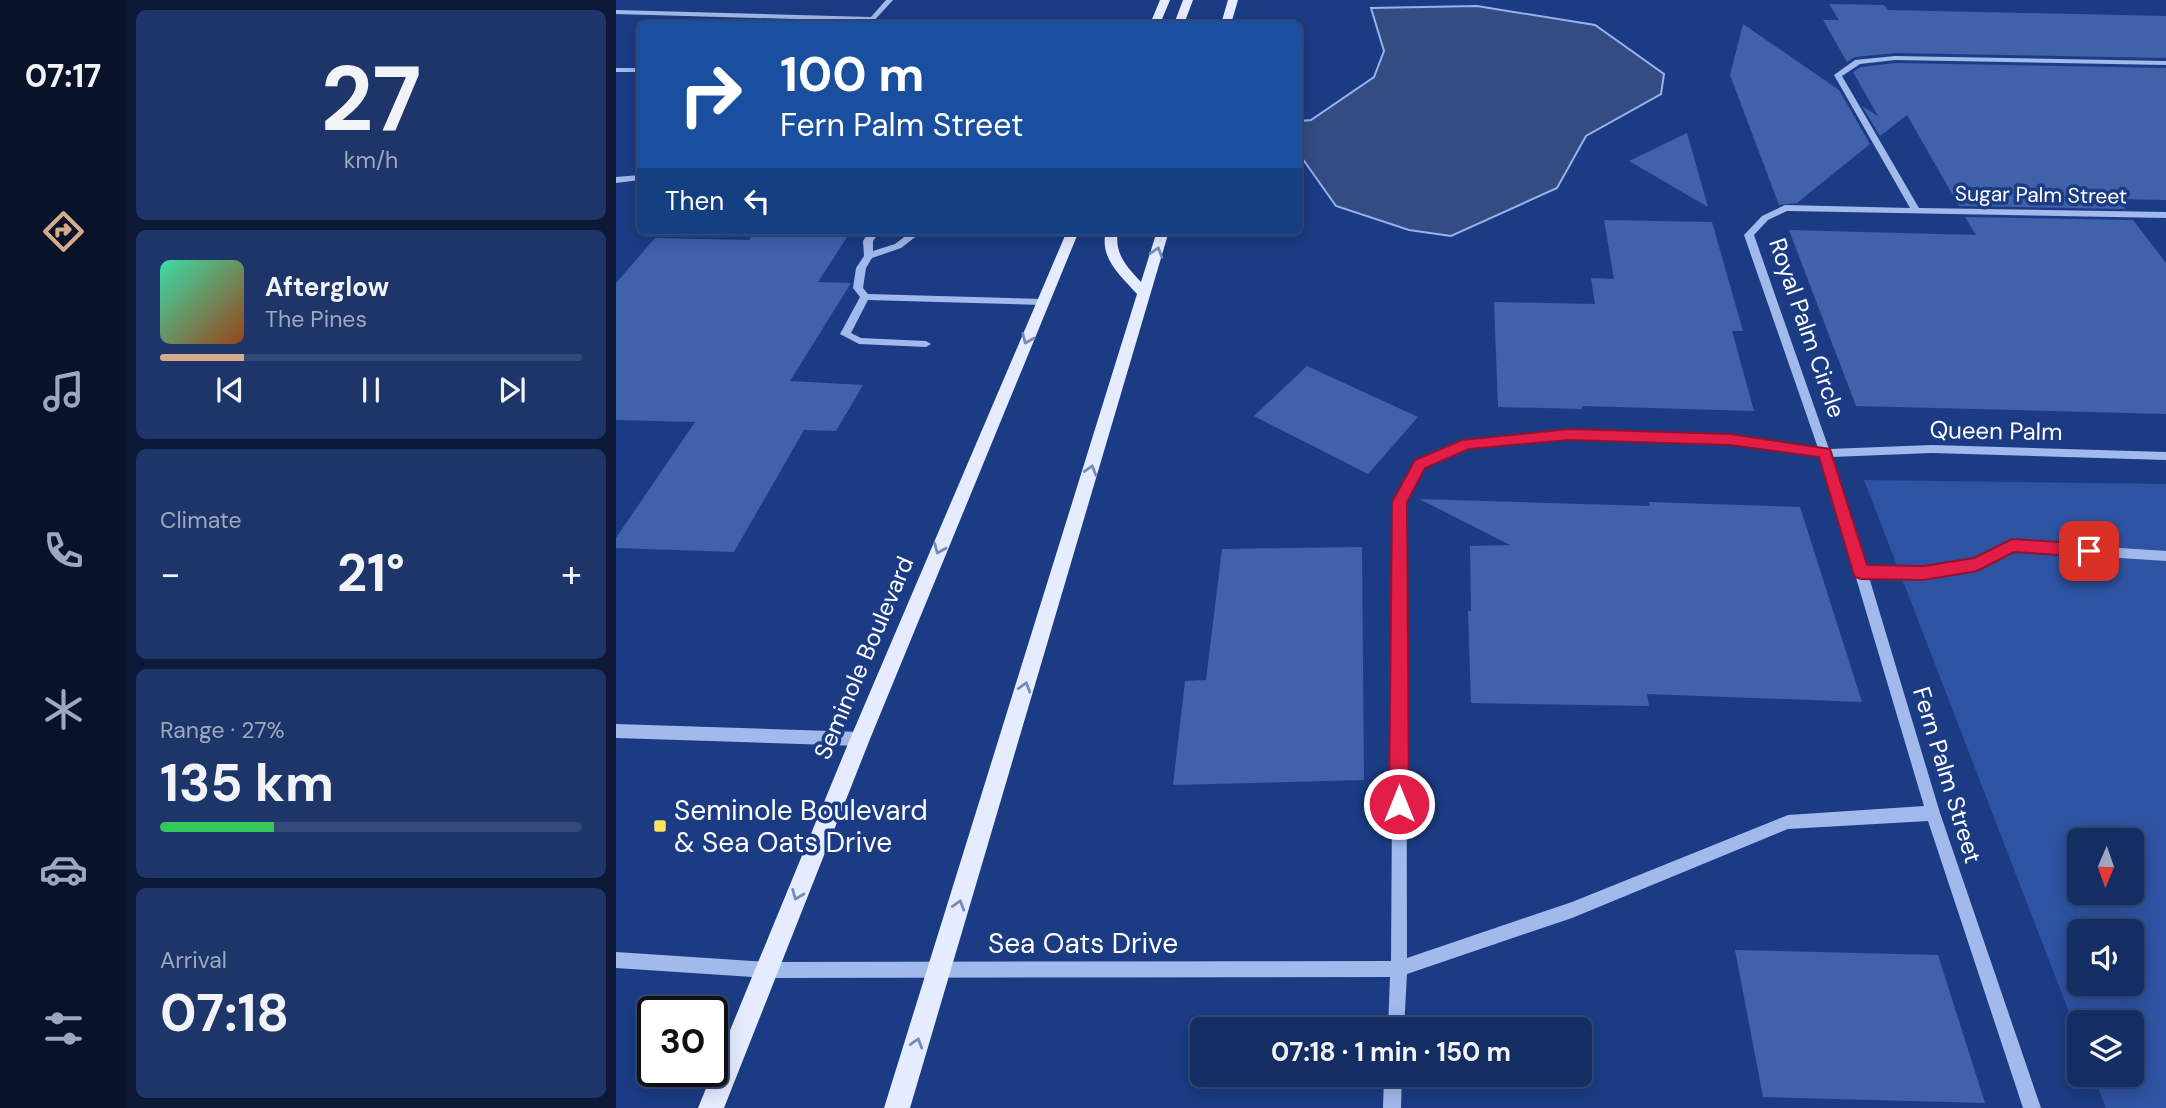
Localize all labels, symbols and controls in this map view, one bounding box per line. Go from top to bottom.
text: 27 [321,40,421,158]
text: 100 m [780,42,924,106]
icon: right [665,49,756,140]
text: 07:17 [25,55,101,97]
text: Fern Palm Street [780,104,1023,146]
text: km/h [344,145,398,175]
street label: Sugar Palm Street [1955,179,2127,211]
icon: left [738,182,776,220]
text: Then [665,184,724,218]
icon: directions [39,207,88,256]
street label: Royal Palm Circle [1762,234,1853,422]
one-way arrow [1148,246,1163,258]
text: Afterglow [265,270,389,304]
text: The Pines [265,304,367,334]
one-way arrow [1021,332,1035,344]
icon: music [39,367,88,416]
icon: previous [211,371,249,409]
icon: pause [352,371,390,409]
icon: next [493,371,531,409]
street label: Queen Palm [1929,414,2063,447]
one-way arrow [1082,464,1097,476]
text: Climate [160,505,242,535]
pin [2059,521,2119,581]
icon: phone [39,526,88,575]
icon: arrive [2070,532,2108,570]
text: 21° [337,539,405,607]
one-way arrow [934,542,948,554]
text: − [160,549,181,599]
text: + [561,549,582,599]
street label: Seminole Boulevard [807,552,920,764]
one-way arrow [1016,682,1031,694]
street label: Fern Palm Street [1906,683,1989,867]
icon: climate [39,685,88,734]
text: Range · 27% [160,715,285,745]
text: 135 km [160,749,334,817]
position arrow [1362,767,1436,841]
place label: Seminole Boulevard & Sea Oats Drive [674,792,928,861]
marker: Seminole Boulevard & Sea Oats Drive [652,818,668,834]
north arrow [2067,828,2144,905]
map controls [2067,828,2144,1087]
icon: car [39,845,88,894]
one-way arrow [792,889,806,901]
one-way arrow [950,899,965,911]
button: sound [2067,919,2144,996]
street label: Sea Oats Drive [988,925,1178,962]
text: Arrival [160,945,227,975]
text: 07:18 [160,979,289,1047]
speed limit sign: 30 [637,996,728,1087]
icon: filters [39,1004,88,1053]
button: layers [2067,1010,2144,1087]
text: 07:18 · 1 min · 150 m [1271,1035,1511,1069]
one-way arrow [908,1037,923,1049]

